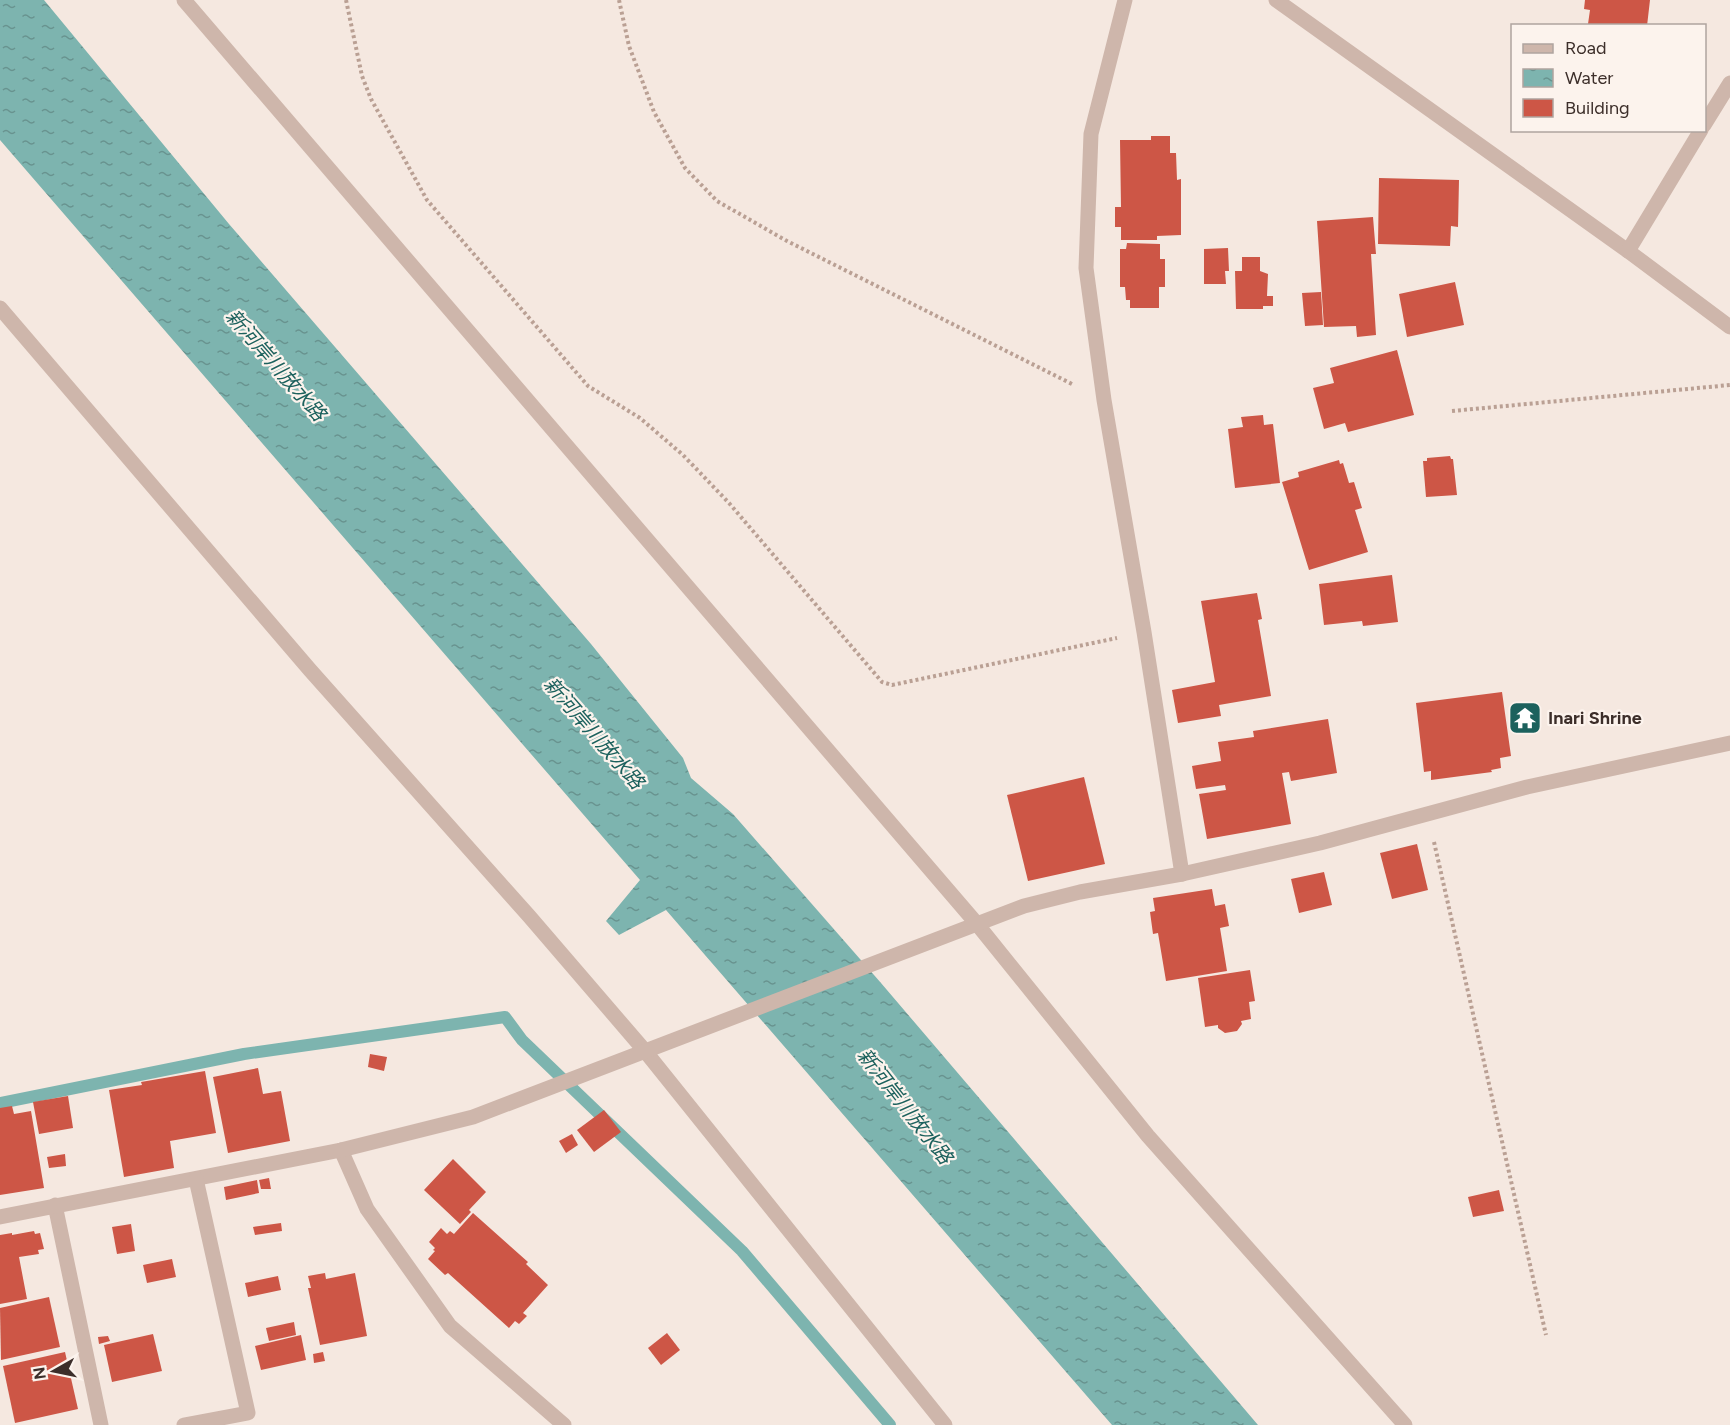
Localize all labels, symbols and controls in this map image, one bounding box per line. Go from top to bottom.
legend [1511,24,1706,132]
text: Road [1565,37,1606,59]
text: Water [1565,67,1613,89]
text: Building [1565,97,1630,119]
water label: 新河岸川放水路 [221,304,332,427]
water label: 新河岸川放水路 [539,672,650,795]
temple icon: Inari Shrine [1507,700,1543,736]
place label: Inari Shrine [1548,707,1642,729]
water label: 新河岸川放水路 [852,1043,959,1170]
north arrow [24,1341,84,1401]
text: N [29,1366,50,1381]

